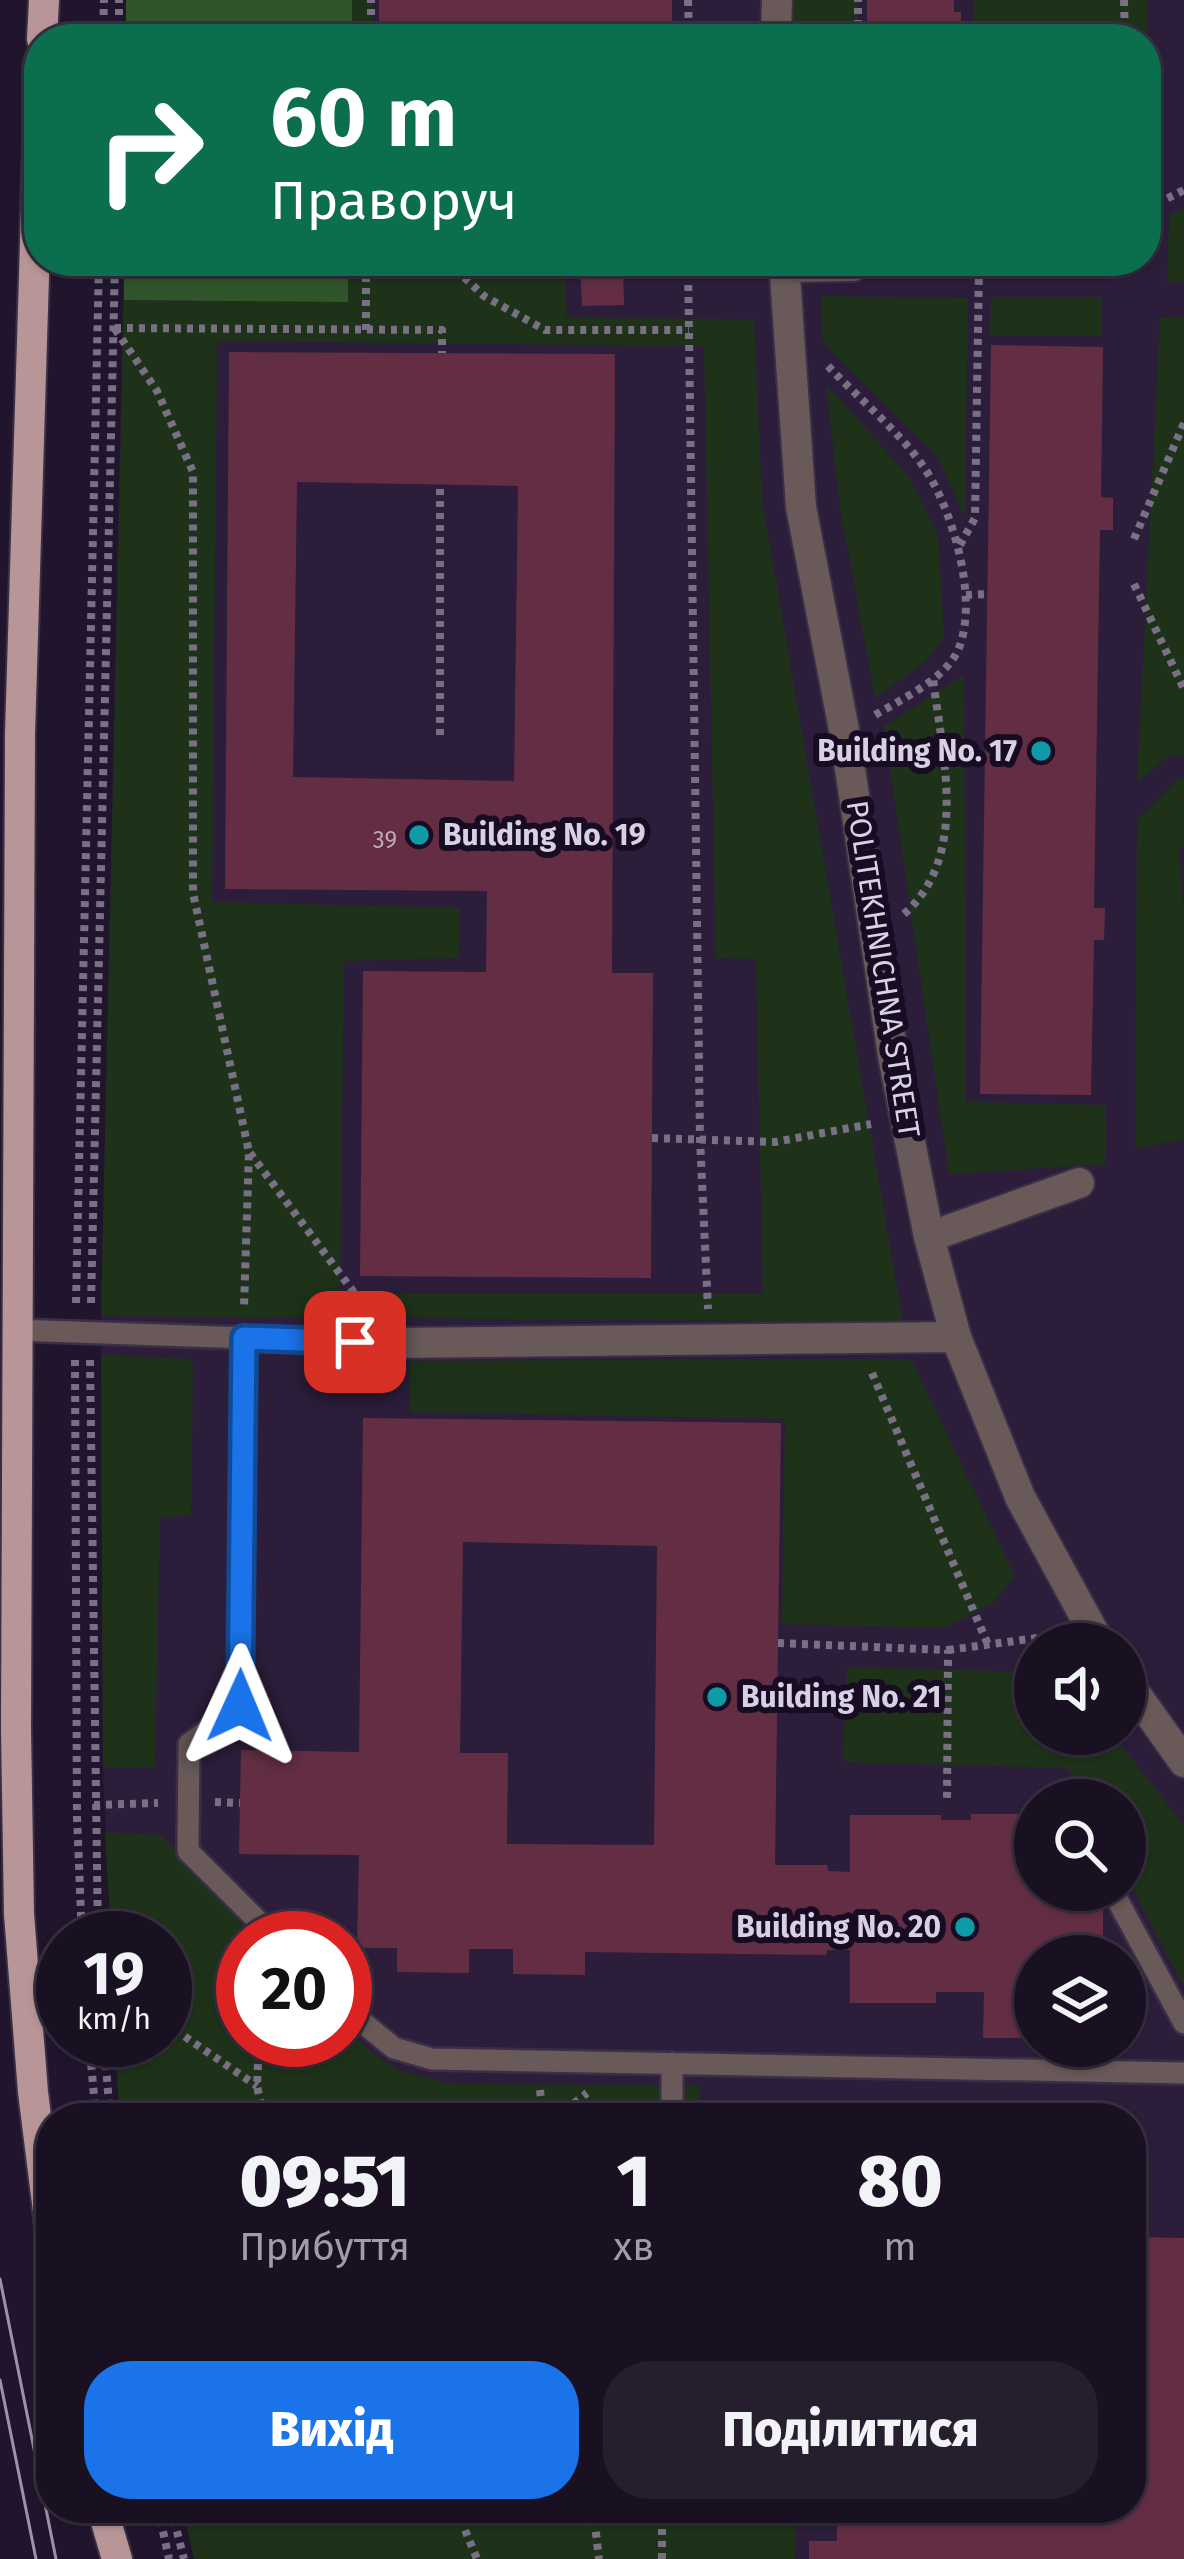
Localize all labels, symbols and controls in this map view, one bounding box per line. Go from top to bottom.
text: 60 m [270,67,457,168]
icon: right [72,72,228,228]
text: Праворуч [270,169,517,233]
place label: Building No. 17 [817,733,1017,769]
marker: Building No. 17 [1028,738,1054,764]
street label: POLITEKHNICHNA STREET [839,798,928,1141]
place label: Building No. 19 [443,817,645,853]
marker: Building No. 19 [406,822,432,848]
house number: 39 [373,826,397,854]
pin [304,1291,406,1393]
icon: arrive [322,1309,388,1375]
map controls [1014,1623,1146,2067]
button: sound [1014,1623,1146,1755]
position arrow [177,1643,303,1769]
place label: Building No. 21 [741,1679,942,1715]
marker: Building No. 21 [704,1684,730,1710]
button: search [1014,1779,1146,1911]
place label: Building No. 20 [736,1909,941,1945]
speed limit sign: 20 [216,1911,372,2067]
marker: Building No. 20 [952,1914,978,1940]
button: layers [1014,1935,1146,2067]
text: 19 [83,1938,145,2010]
text: km/h [77,2001,151,2037]
text: 09:51 [240,2139,410,2225]
text: 1 [617,2139,651,2225]
text: 80 [857,2139,943,2225]
text: Прибуття [239,2224,410,2270]
text: хв [613,2224,654,2270]
text: m [883,2224,917,2270]
button: Вихід [84,2361,579,2499]
button: Поділитися [603,2361,1098,2499]

